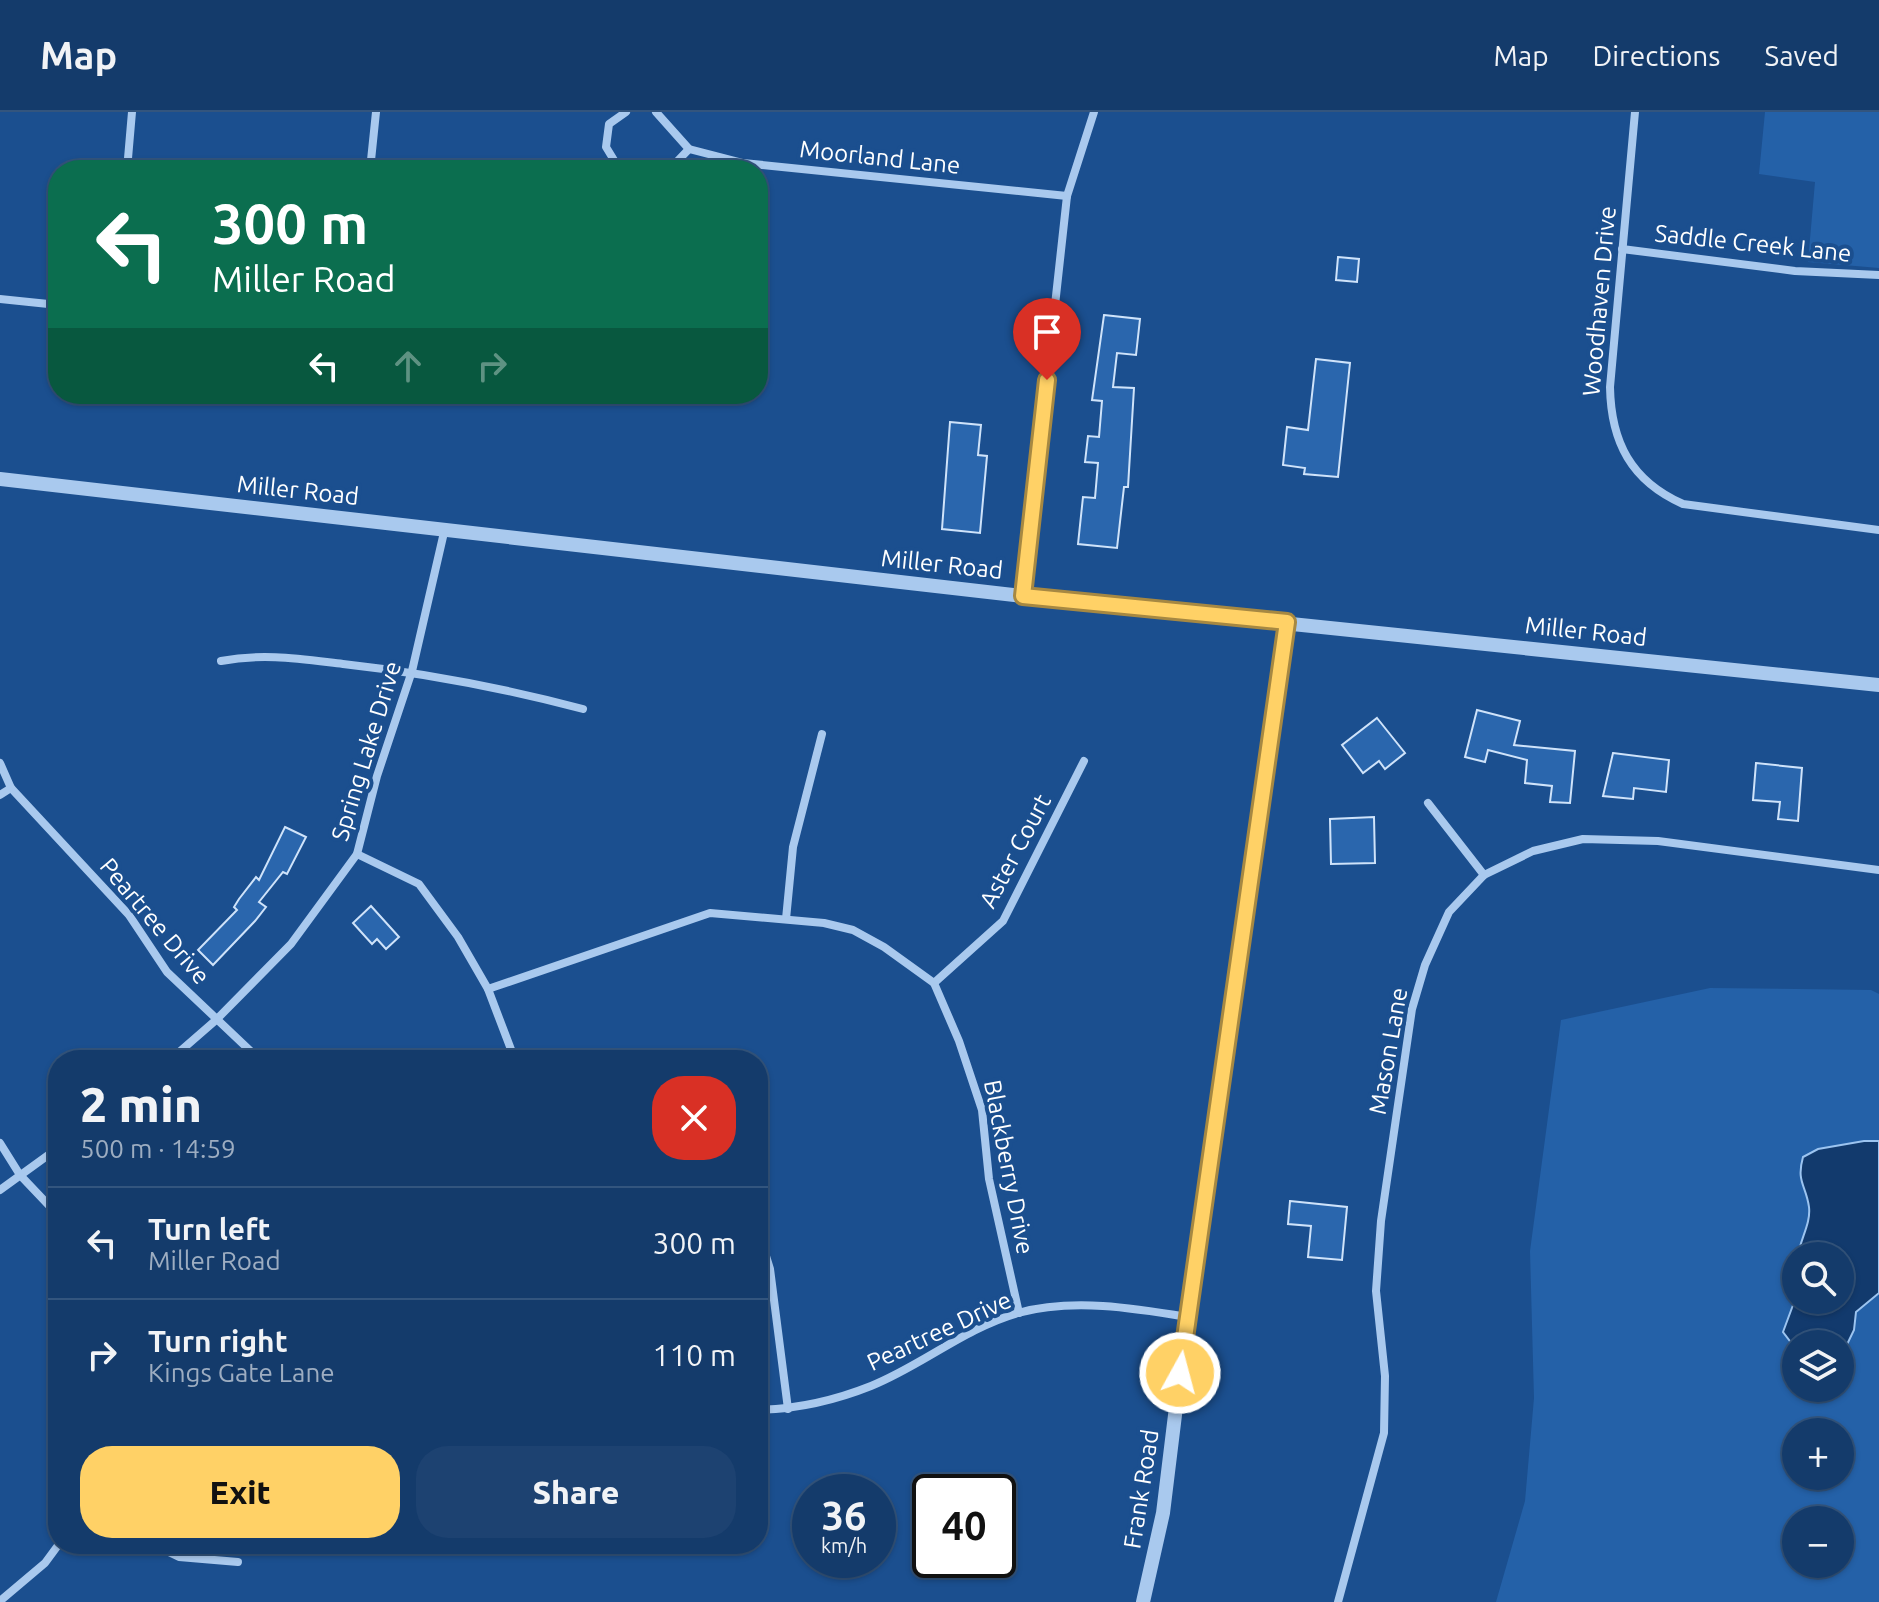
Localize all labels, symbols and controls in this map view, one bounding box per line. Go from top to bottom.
text: Map [40,34,117,76]
text: Map [1493,40,1549,71]
text: Directions [1593,40,1720,71]
text: Saved [1764,40,1839,71]
street label: Moorland Lane [798,135,962,179]
icon: left [80,192,184,296]
text: 300 m [212,192,368,255]
street label: Woodhaven Drive [1577,205,1621,397]
street label: Saddle Creek Lane [1653,219,1853,267]
text: Miller Road [212,258,396,299]
pin [1013,298,1081,380]
icon: arrive [1025,310,1069,354]
icon: left [302,344,346,388]
icon: ahead [386,344,430,388]
icon: right [470,344,514,388]
street label: Miller Road [236,470,360,510]
street label: Miller Road [880,544,1004,584]
street label: Miller Road [1524,611,1648,651]
street label: Spring Lake Drive [326,658,406,844]
street label: Aster Court [974,789,1056,912]
street label: Peartree Drive [95,853,215,989]
street label: Mason Lane [1364,985,1412,1117]
button: close [652,1076,736,1160]
text: 2 min [80,1077,202,1131]
street label: Blackberry Drive [979,1078,1039,1256]
text: 500 m · 14:59 [80,1134,236,1163]
text: Turn left [148,1212,270,1246]
icon: left [80,1221,124,1265]
text: 300 m [652,1226,736,1260]
map controls [1782,1242,1854,1578]
button: search [1782,1242,1854,1314]
text: Miller Road [148,1246,281,1275]
street label: Peartree Drive [863,1286,1015,1376]
text: Turn right [148,1324,288,1358]
button: layers [1782,1330,1854,1402]
position arrow [1138,1331,1222,1415]
icon: right [80,1333,124,1377]
text: 110 m [652,1338,736,1372]
text: Kings Gate Lane [148,1358,335,1387]
button: + [1782,1418,1854,1490]
street label: Frank Road [1118,1427,1164,1551]
button: Exit [80,1446,400,1538]
button: Share [416,1446,736,1538]
speed limit sign: 40 [912,1474,1016,1578]
text: 36 [821,1493,867,1538]
button: − [1782,1506,1854,1578]
text: km/h [821,1534,867,1557]

